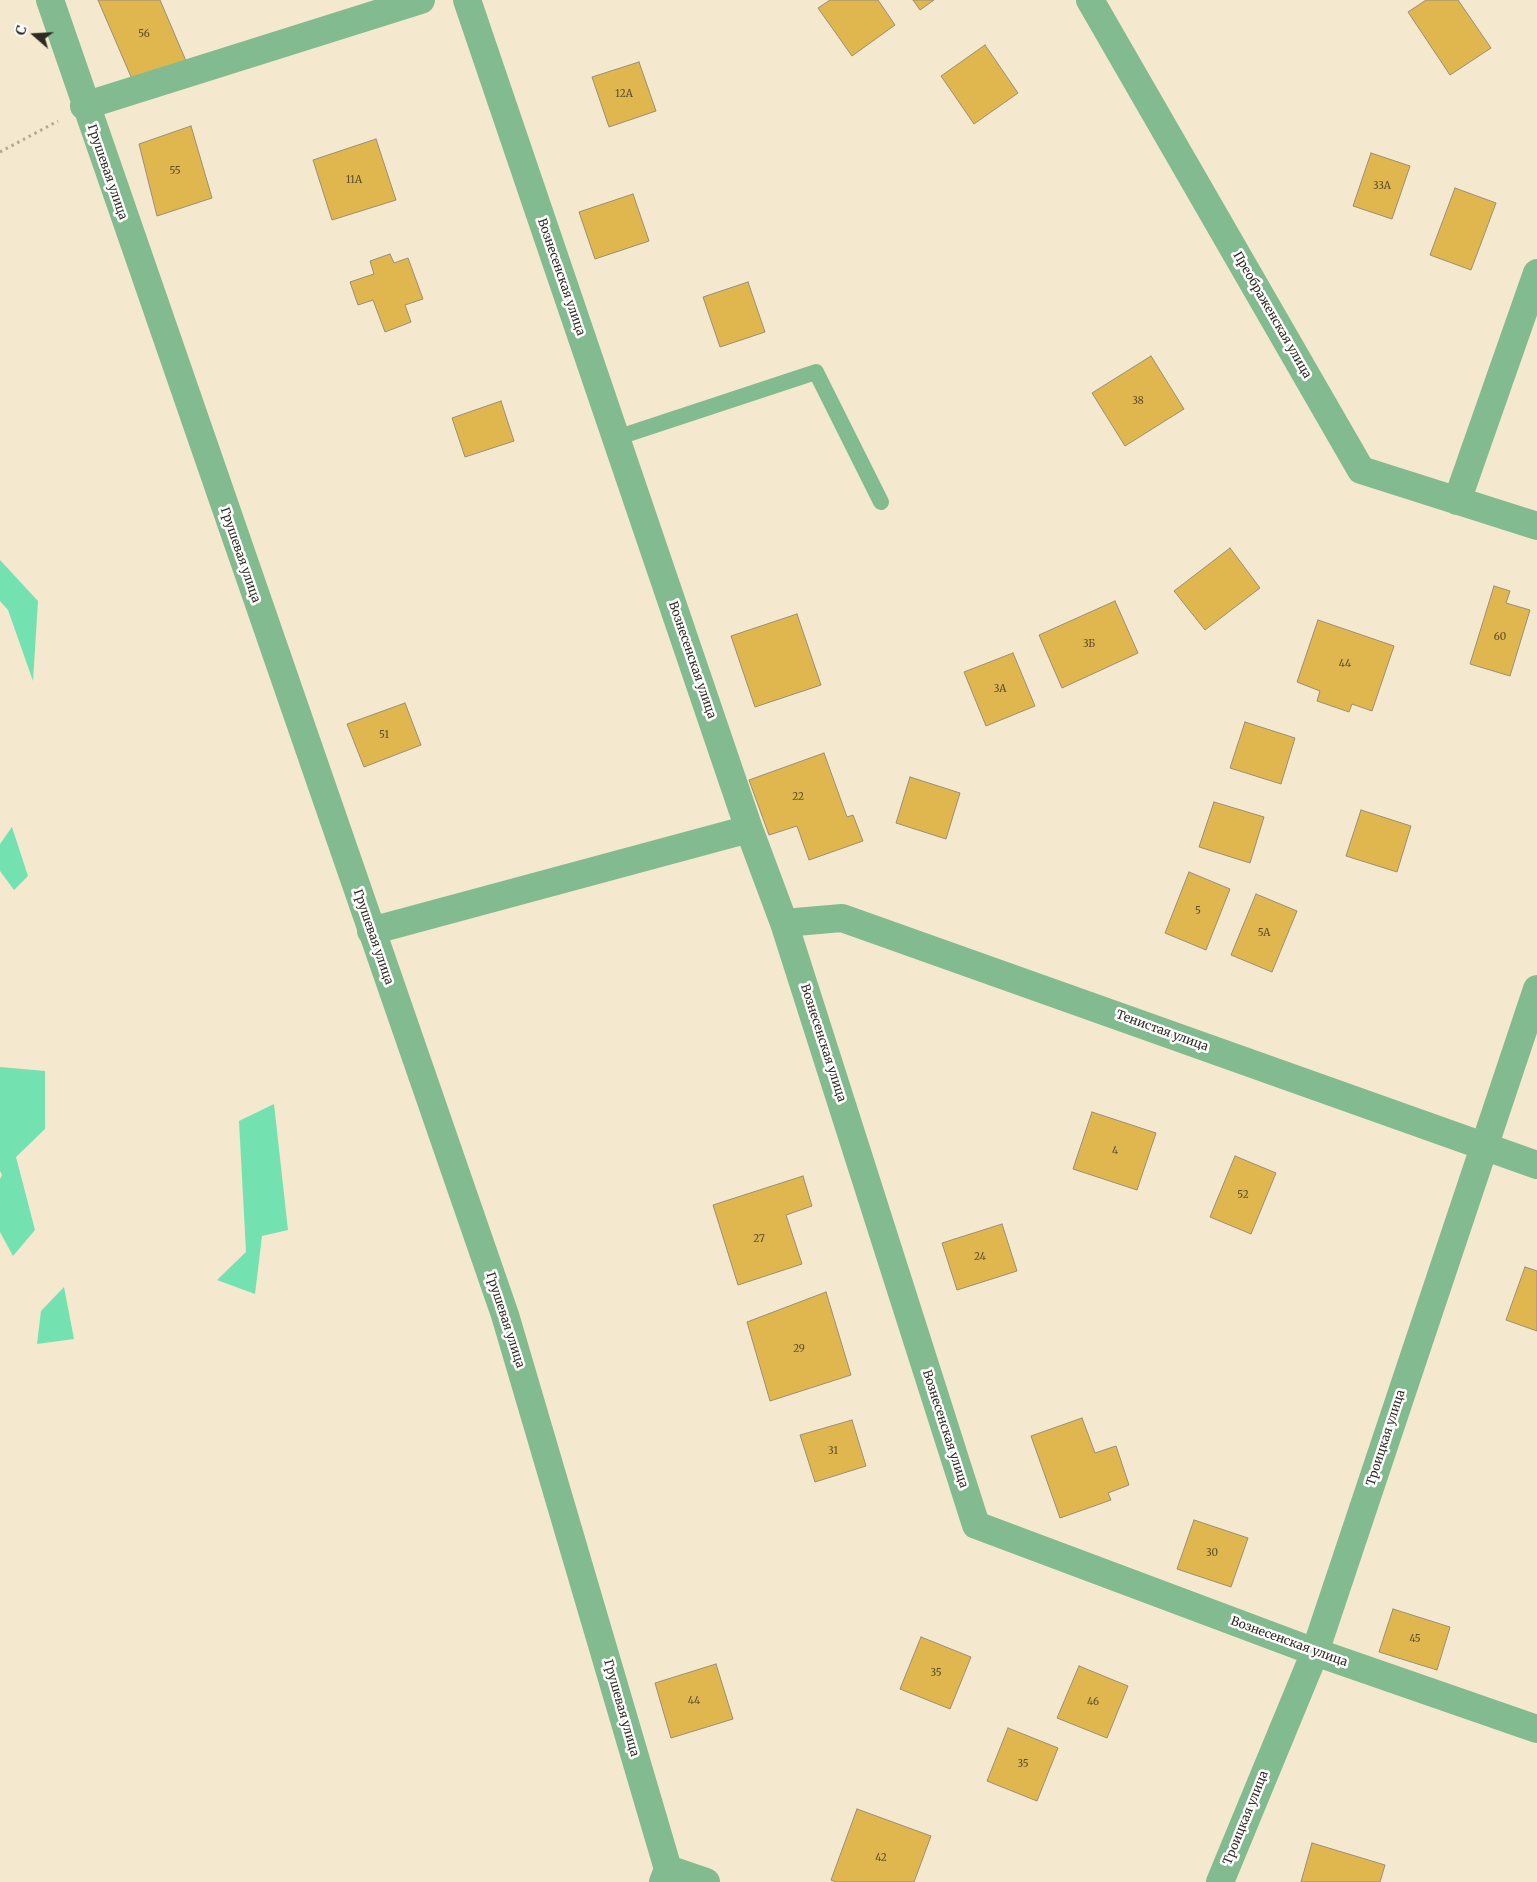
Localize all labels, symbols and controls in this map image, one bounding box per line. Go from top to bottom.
north arrow [10,10,60,60]
text: С [11,23,31,37]
house number: 56 [138,28,150,40]
house number: 12А [615,88,633,100]
street label: Грушевая улица [84,122,130,222]
house number: 55 [169,165,181,177]
house number: 11А [346,174,362,186]
house number: 33А [1373,180,1391,192]
street label: Вознесенская улица [534,216,588,338]
street label: Преображенская улица [1230,249,1314,381]
house number: 38 [1132,395,1144,407]
street label: Грушевая улица [217,505,263,605]
street label: Вознесенская улица [665,599,719,721]
house number: 60 [1494,631,1506,643]
house number: 3Б [1083,638,1095,650]
house number: 44 [1339,658,1351,670]
house number: 3А [994,683,1006,695]
house number: 51 [379,729,389,741]
house number: 22 [792,791,804,803]
street label: Грушевая улица [350,887,396,987]
house number: 5 [1195,905,1201,917]
house number: 5А [1258,927,1270,939]
street label: Вознесенская улица [797,982,849,1104]
street label: Тенистая улица [1114,1008,1210,1054]
house number: 4 [1112,1145,1118,1157]
house number: 52 [1237,1189,1249,1201]
house number: 27 [753,1233,765,1245]
house number: 24 [974,1251,986,1263]
street label: Грушевая улица [483,1270,527,1370]
house number: 29 [793,1343,805,1355]
street label: Вознесенская улица [919,1368,971,1490]
street label: Троицкая улица [1364,1388,1408,1488]
house number: 31 [828,1445,838,1457]
house number: 30 [1206,1547,1218,1559]
street label: Вознесенская улица [1229,1614,1349,1670]
house number: 45 [1409,1633,1421,1645]
street label: Грушевая улица [600,1658,642,1758]
house number: 35 [930,1667,942,1679]
house number: 44 [688,1695,700,1707]
house number: 46 [1087,1696,1099,1708]
house number: 35 [1017,1758,1029,1770]
street label: Троицкая улица [1221,1769,1271,1867]
house number: 42 [875,1852,887,1864]

